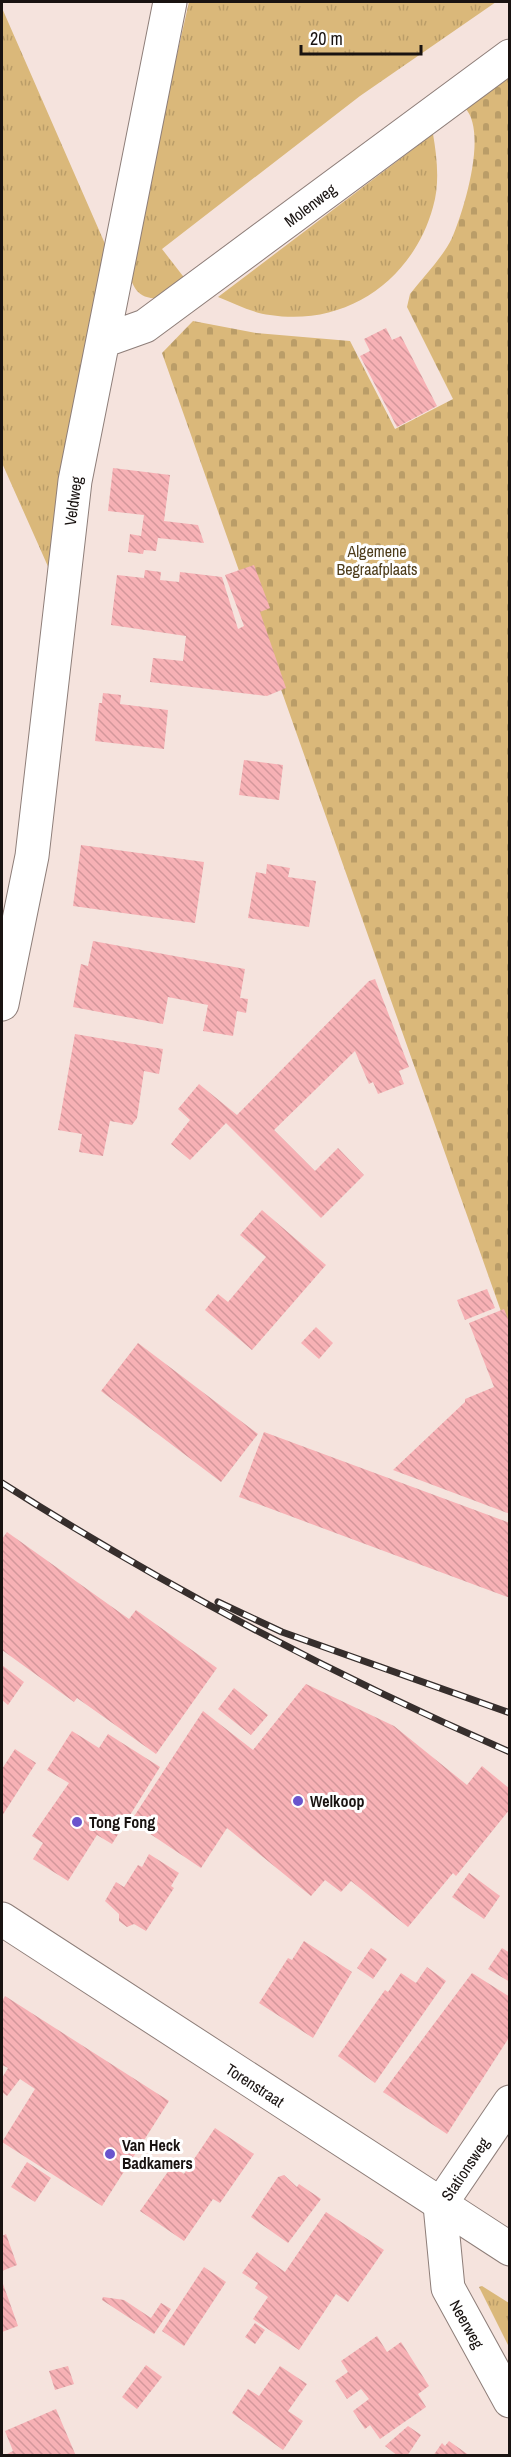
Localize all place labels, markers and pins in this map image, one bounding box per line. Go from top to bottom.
place label: Welkoop [310,1790,364,1812]
marker: Welkoop [291,1794,305,1808]
place label: Tong Fong [89,1811,155,1833]
marker: Tong Fong [70,1815,84,1829]
place label: Van Heck Badkamers [122,2134,193,2174]
marker: Van Heck Badkamers [103,2147,117,2161]

